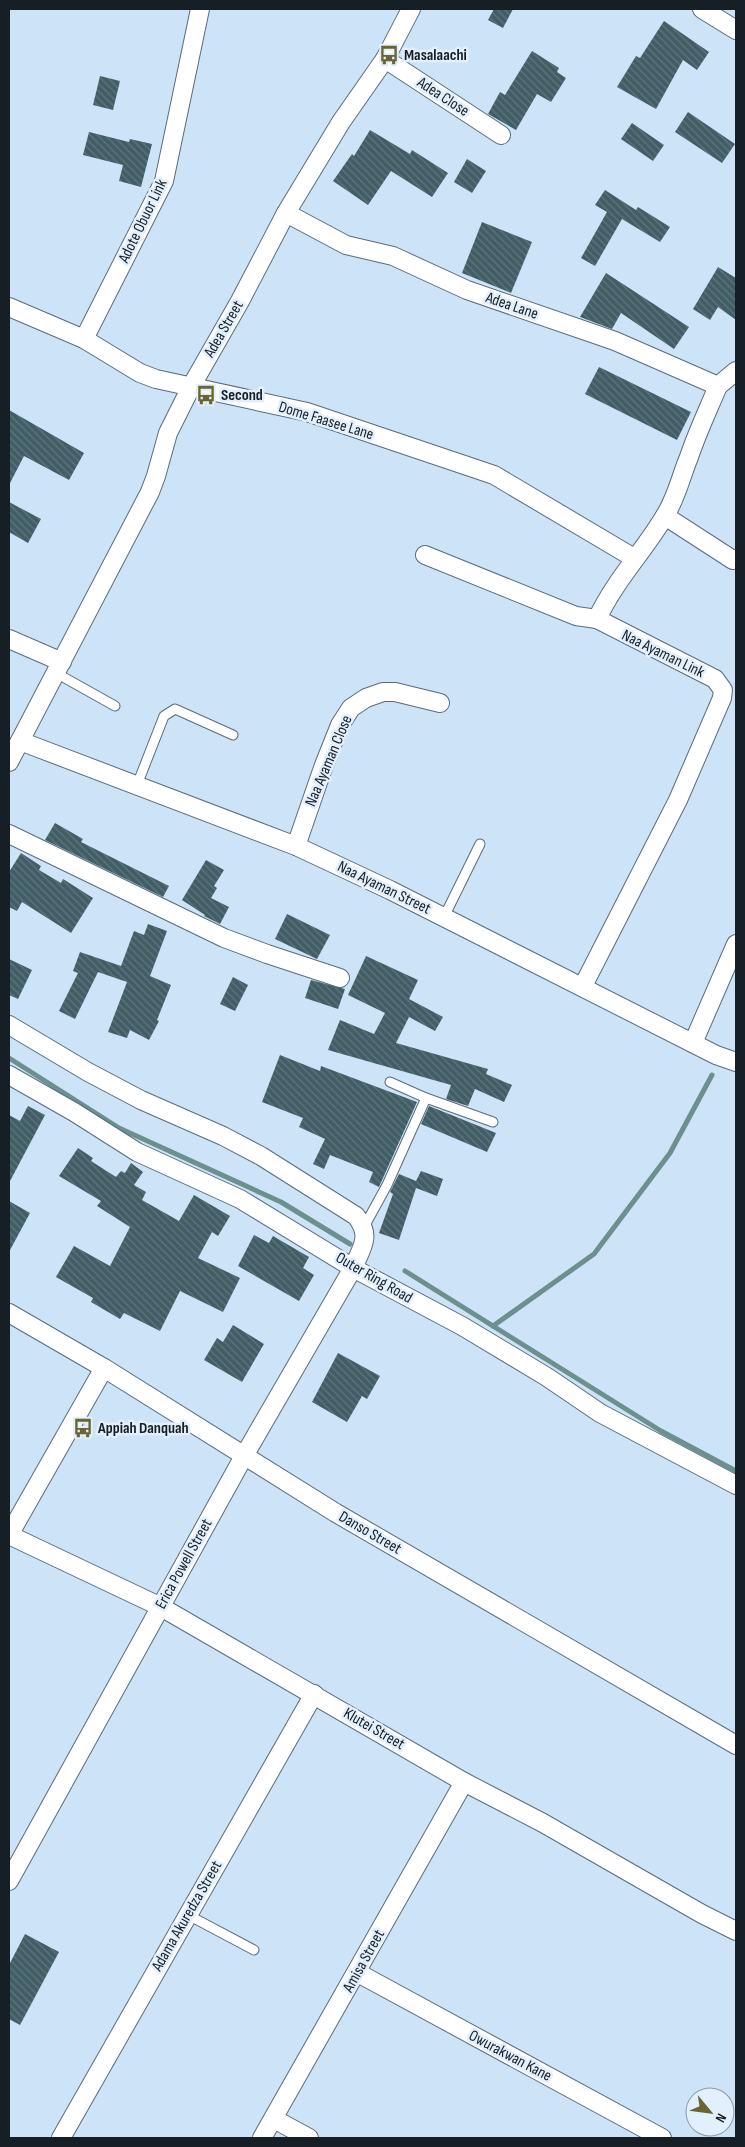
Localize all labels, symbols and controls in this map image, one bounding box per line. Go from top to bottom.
bus stop icon: Masalaachi [378,44,400,66]
place label: Masalaachi [404,46,467,65]
street label: Adea Close [413,73,472,121]
street label: Adote Obuor Link [114,176,171,267]
street label: Adea Lane [483,288,541,324]
street label: Adea Street [200,297,248,362]
bus stop icon: Second [195,384,217,406]
place label: Second [221,386,263,405]
street label: Dome Faasee Lane [276,398,376,444]
street label: Naa Ayaman Link [619,626,707,682]
street label: Naa Ayaman Close [301,713,357,809]
street label: Naa Ayaman Street [334,857,434,919]
street label: Outer Ring Road [332,1248,416,1308]
bus stop icon: Appiah Danquah [72,1417,94,1439]
place label: Appiah Danquah [97,1419,189,1438]
street label: Danso Street [335,1507,405,1559]
street label: Erica Powell Street [151,1516,217,1612]
street label: Klutei Street [340,1704,408,1754]
street label: Adama Akuredza Street [147,1857,226,1975]
street label: Amisa Street [339,1926,389,1996]
street label: Owurakwan Kane [465,2026,555,2086]
north arrow [685,2087,735,2137]
text: N [712,2111,730,2125]

